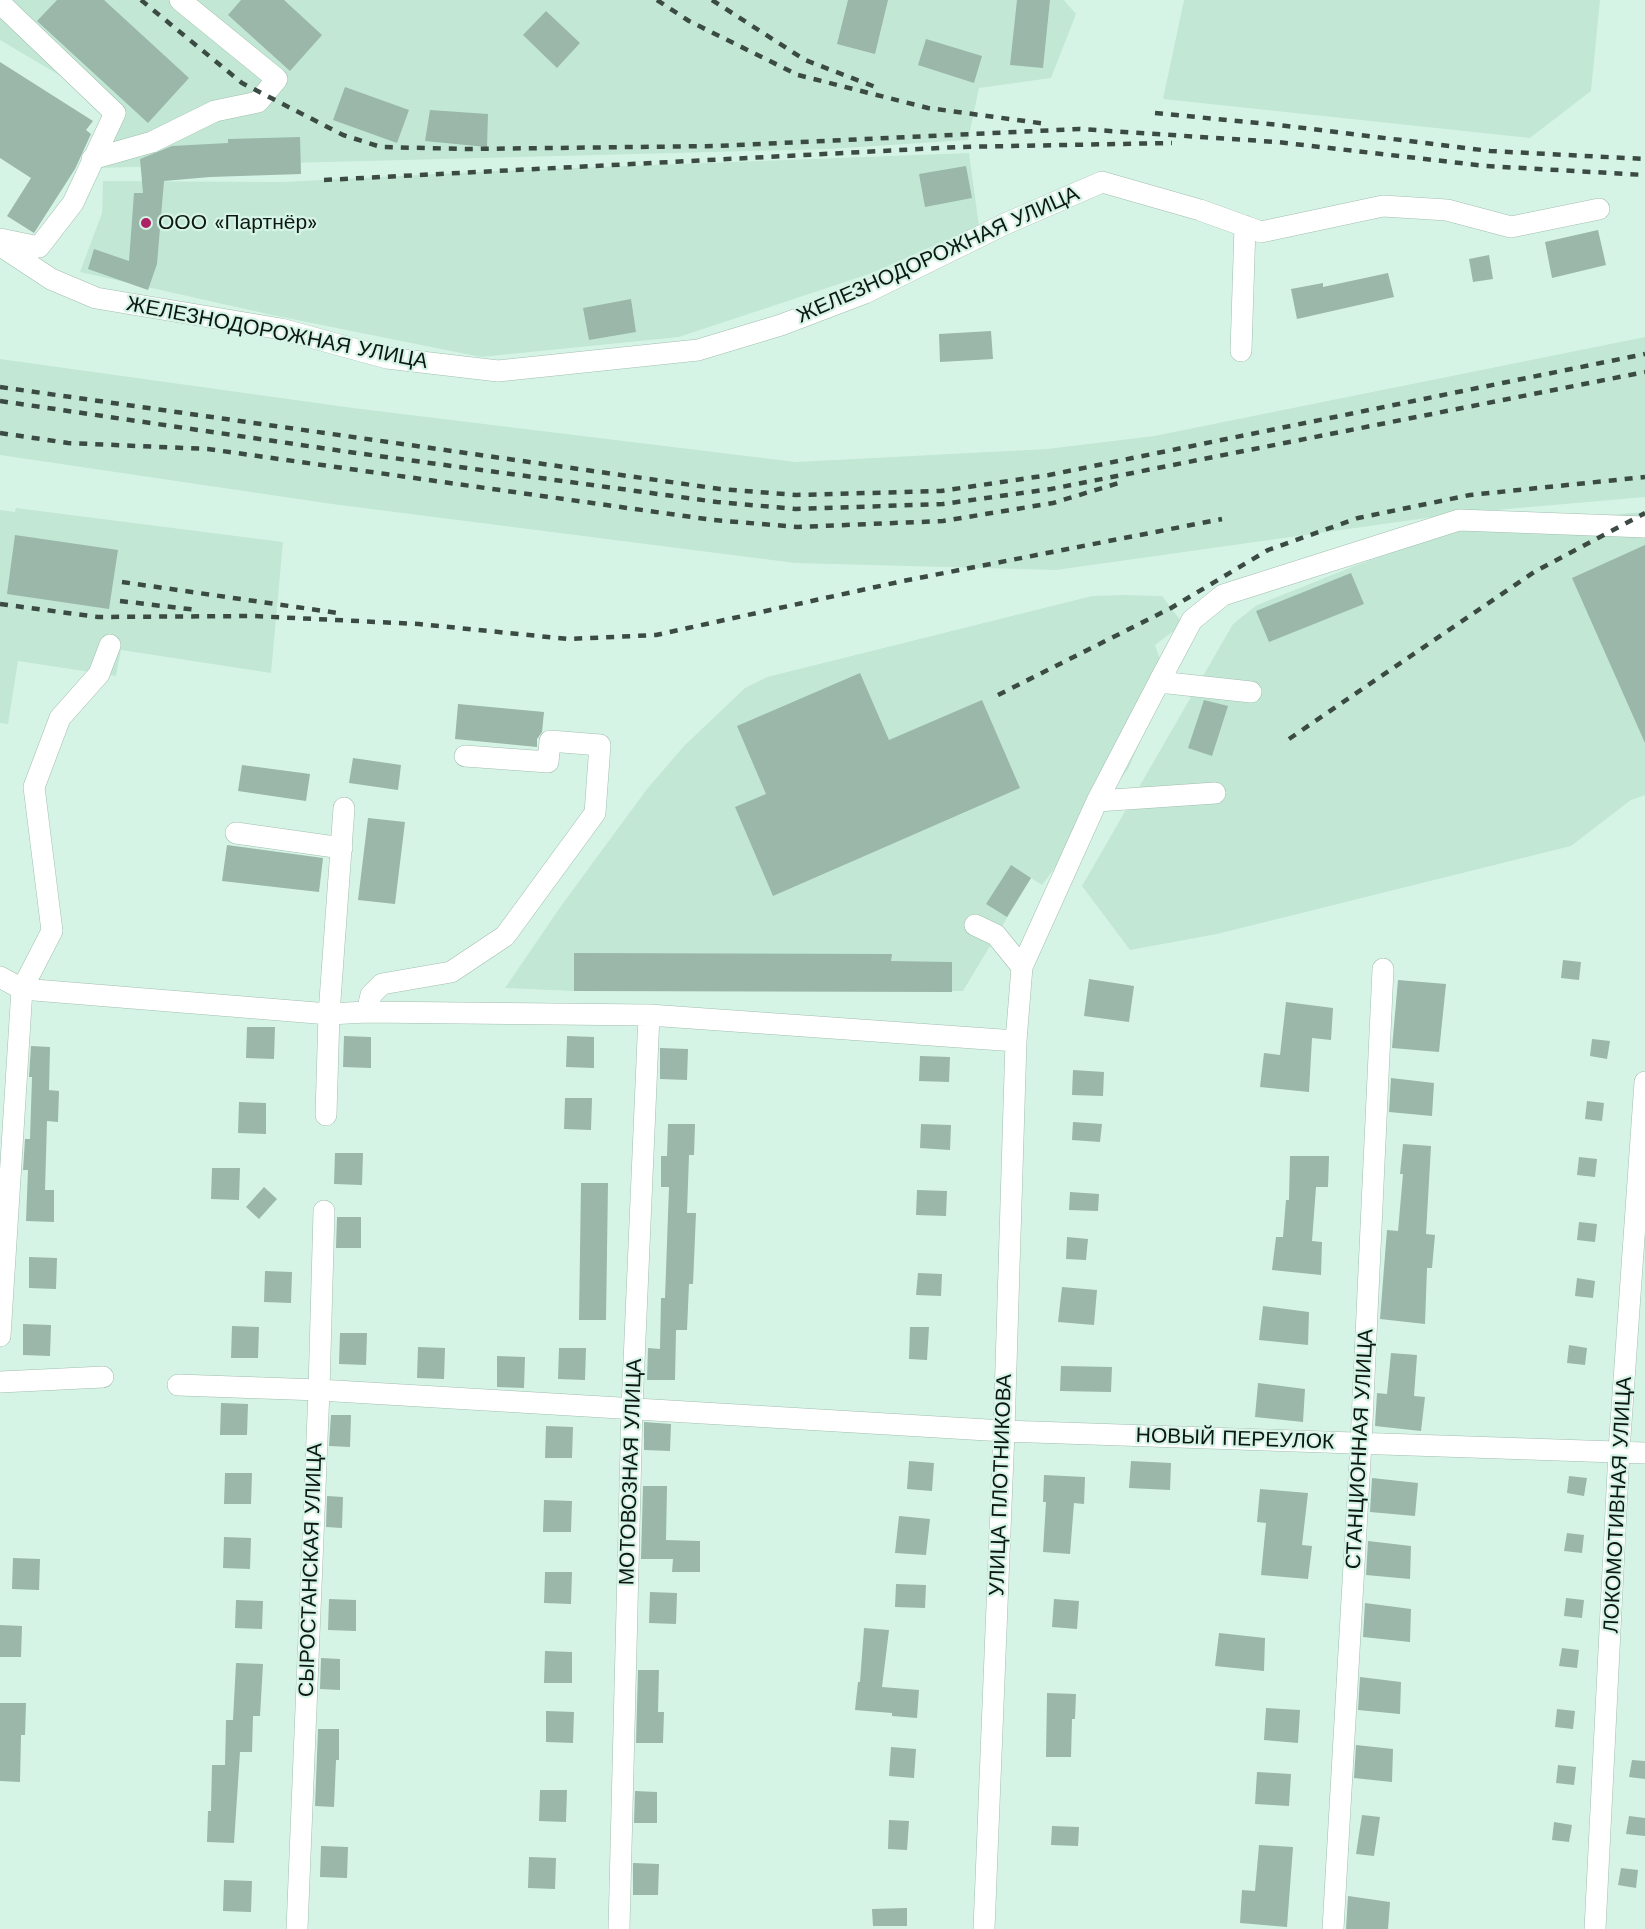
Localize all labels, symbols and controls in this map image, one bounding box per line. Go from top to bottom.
street label: ЖЕЛЕЗНОДОРОЖНАЯ УЛИЦА [793,181,1083,329]
place label: ООО «Партнёр» [158,210,317,236]
marker: ООО «Партнёр» [139,216,153,230]
street label: ЖЕЛЕЗНОДОРОЖНАЯ УЛИЦА [124,291,430,375]
street label: СТАНЦИОННАЯ УЛИЦА [1341,1328,1379,1570]
street label: МОТОВОЗНАЯ УЛИЦА [614,1358,648,1586]
street label: УЛИЦА ПЛОТНИКОВА [985,1374,1017,1596]
street label: ЛОКОМОТИВНАЯ УЛИЦА [1599,1376,1637,1634]
street label: НОВЫЙ ПЕРЕУЛОК [1135,1423,1335,1455]
street label: СЫРОСТАНСКАЯ УЛИЦА [294,1443,328,1697]

